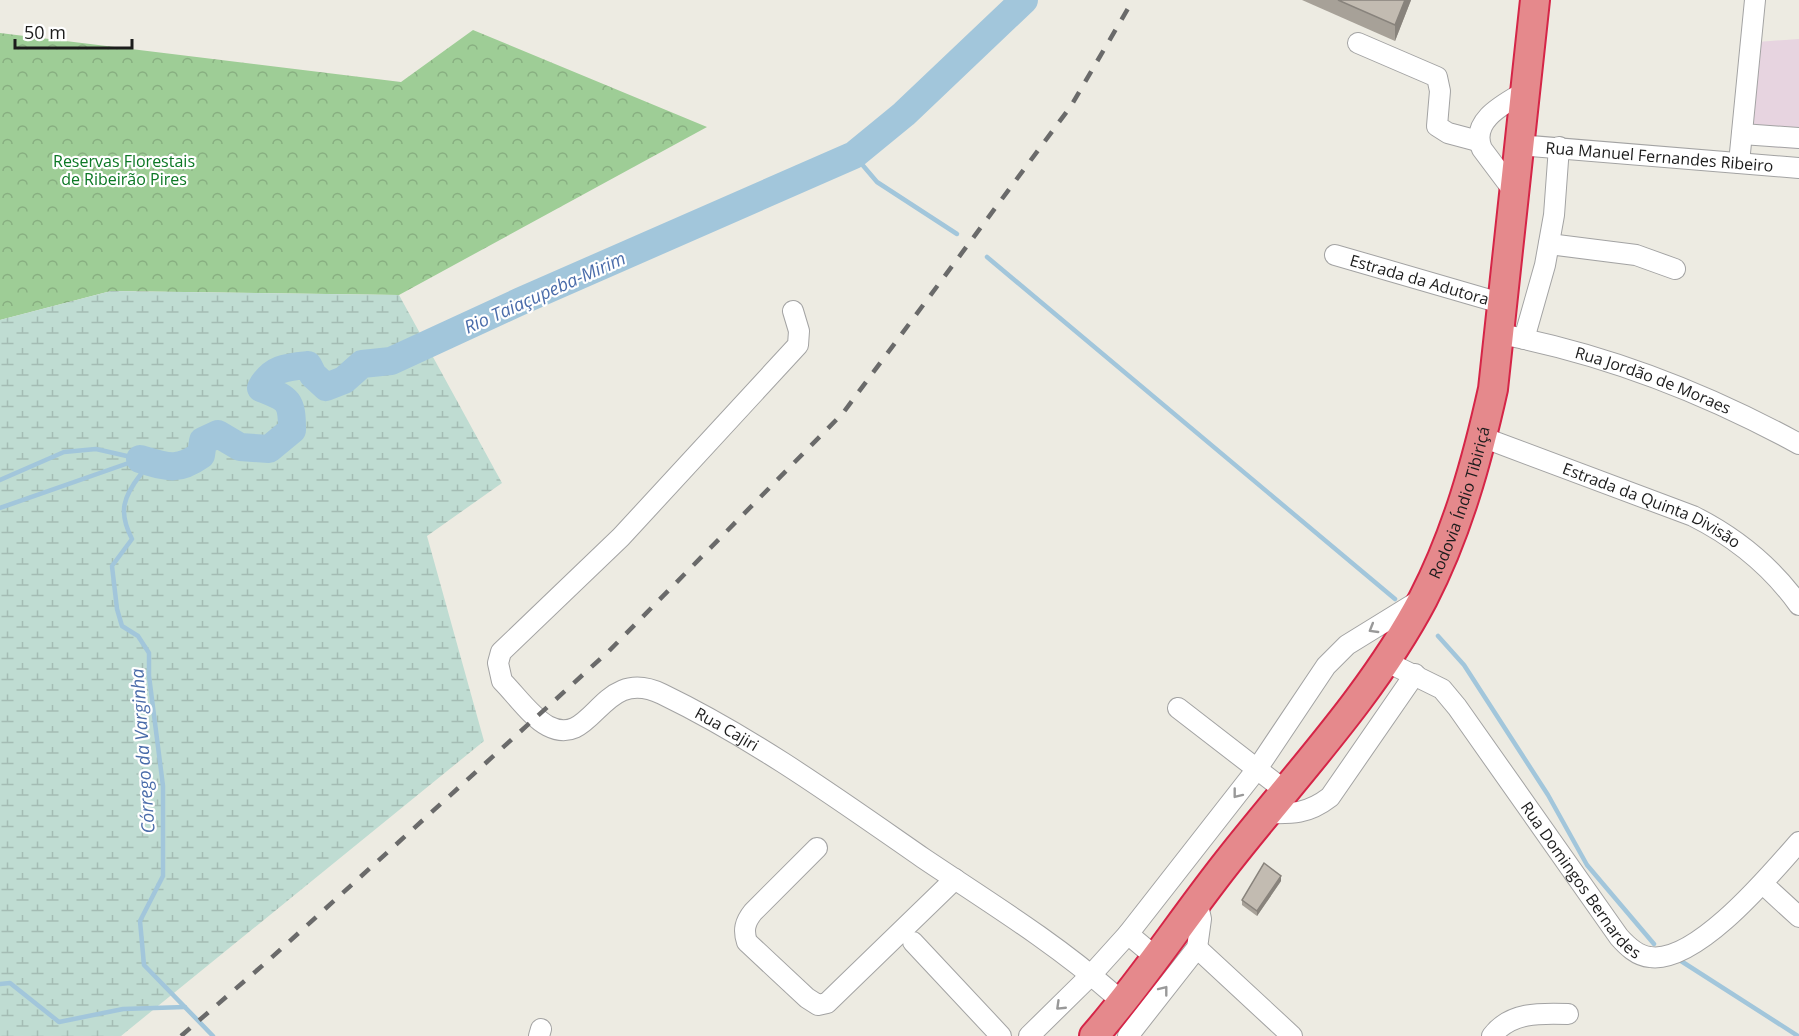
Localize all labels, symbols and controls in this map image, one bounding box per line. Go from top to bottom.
scale bar [15,12,132,50]
text: 50 m [24,20,66,44]
street label: Rua Manuel Fernandes Ribeiro [1545,136,1774,177]
park label: Reservas Florestais de Ribeirão Pires [53,150,195,190]
water label: Rio Taiaçupeba-Mirim [460,246,629,339]
street label: Estrada da Adutora [1347,249,1492,310]
street label: Rua Jordão de Moraes [1573,341,1734,419]
street label: Rodovia Índio Tibiriçá [1423,424,1495,582]
street label: Estrada da Quinta Divisão [1560,457,1745,553]
one-way arrow [1369,621,1379,633]
water label: Córrego da Varginha [124,668,160,834]
street label: Rua Cajiri [691,702,763,756]
one-way arrow [1234,787,1245,798]
street label: Rua Domingos Bernardes [1516,797,1645,964]
one-way arrow [1157,986,1168,997]
one-way arrow [1057,998,1068,1009]

